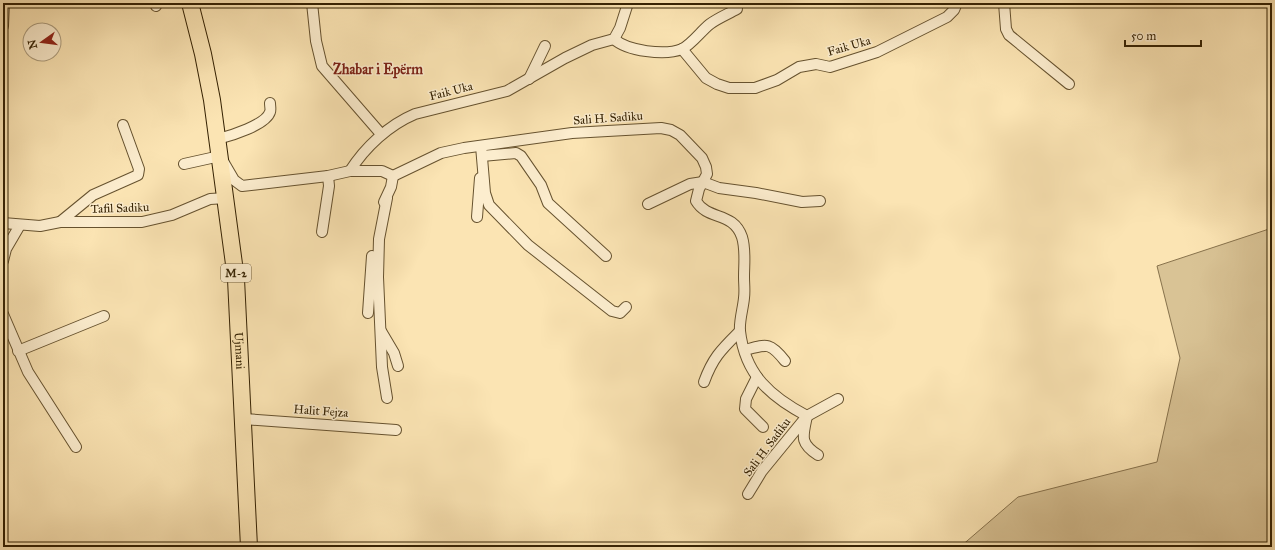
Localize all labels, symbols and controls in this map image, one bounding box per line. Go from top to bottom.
north arrow [22,22,62,62]
scale bar [1125,22,1201,48]
text: 50 m [1131,29,1156,43]
street label: Faik Uka [826,33,873,59]
text: N [25,38,40,50]
district label: Zhabar i Epërm [333,61,423,79]
street label: Faik Uka [428,79,475,103]
street label: Sali H. Sadiku [573,109,644,127]
street label: Tafil Sadiku [90,200,150,216]
road number: M-2 [221,264,251,282]
street label: Ujmani [232,332,247,371]
street label: Halit Fejza [293,402,350,420]
street label: Sali H. Sadiku [740,414,794,479]

